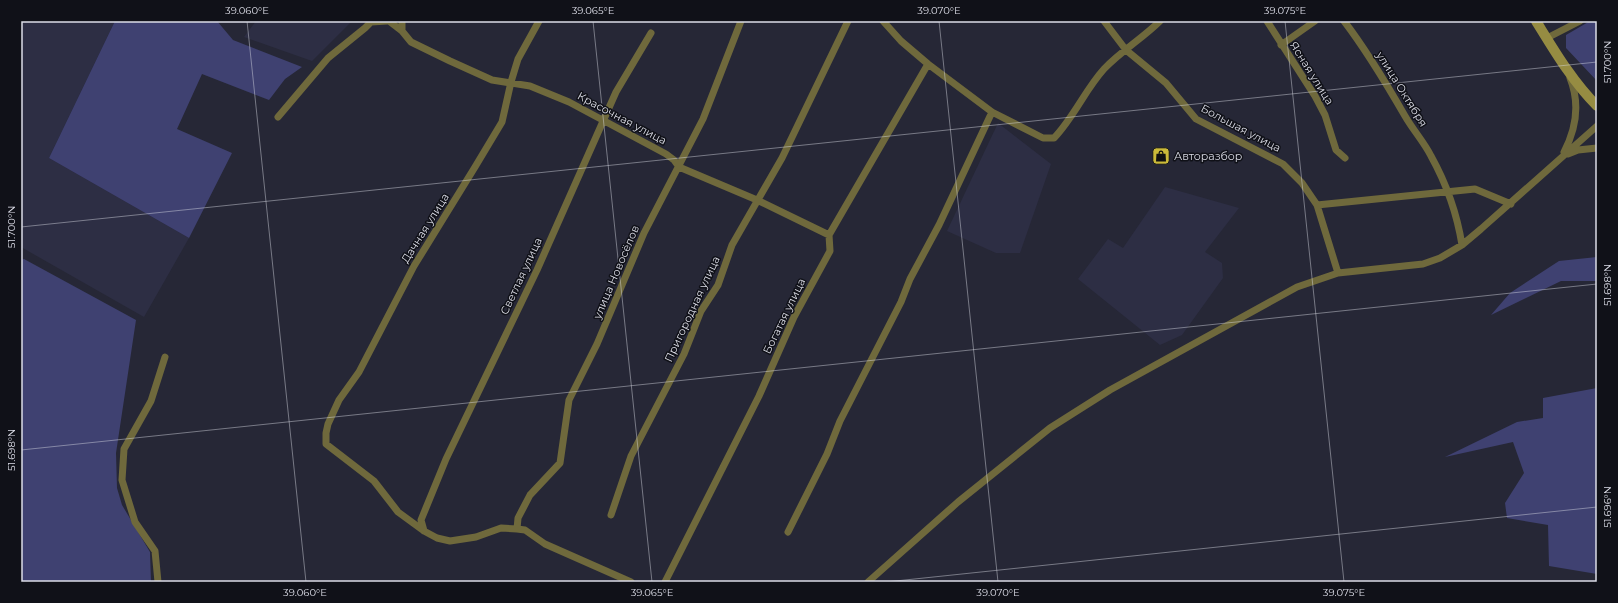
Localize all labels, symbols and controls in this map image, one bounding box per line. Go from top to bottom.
text: 39.060°E [225,4,269,17]
text: 39.065°E [572,4,615,17]
text: 39.070°E [917,4,961,17]
text: 39.075°E [1264,4,1306,17]
street label: Ясная улица [1287,39,1337,107]
text: 51.700°N [1601,41,1614,83]
street label: улица Октября [1373,48,1431,129]
street label: Красочная улица [575,89,669,147]
street label: Большая улица [1199,101,1283,155]
shop icon: Авторазбор [1151,146,1171,166]
place label: Авторазбор [1174,149,1242,163]
street label: Дачная улица [398,191,452,265]
text: 51.700°N [5,206,18,248]
street label: улица Новосёлов [590,223,642,322]
street label: Светлая улица [497,235,545,317]
street label: Пригородная улица [661,254,723,364]
text: 51.698°N [1601,264,1614,306]
street label: Богатая улица [760,276,808,356]
text: 51.698°N [5,429,18,471]
text: 51.696°N [1601,486,1614,528]
text: 39.060°E [283,586,327,599]
text: 39.065°E [631,586,674,599]
text: 39.070°E [976,586,1020,599]
text: 39.075°E [1323,586,1365,599]

